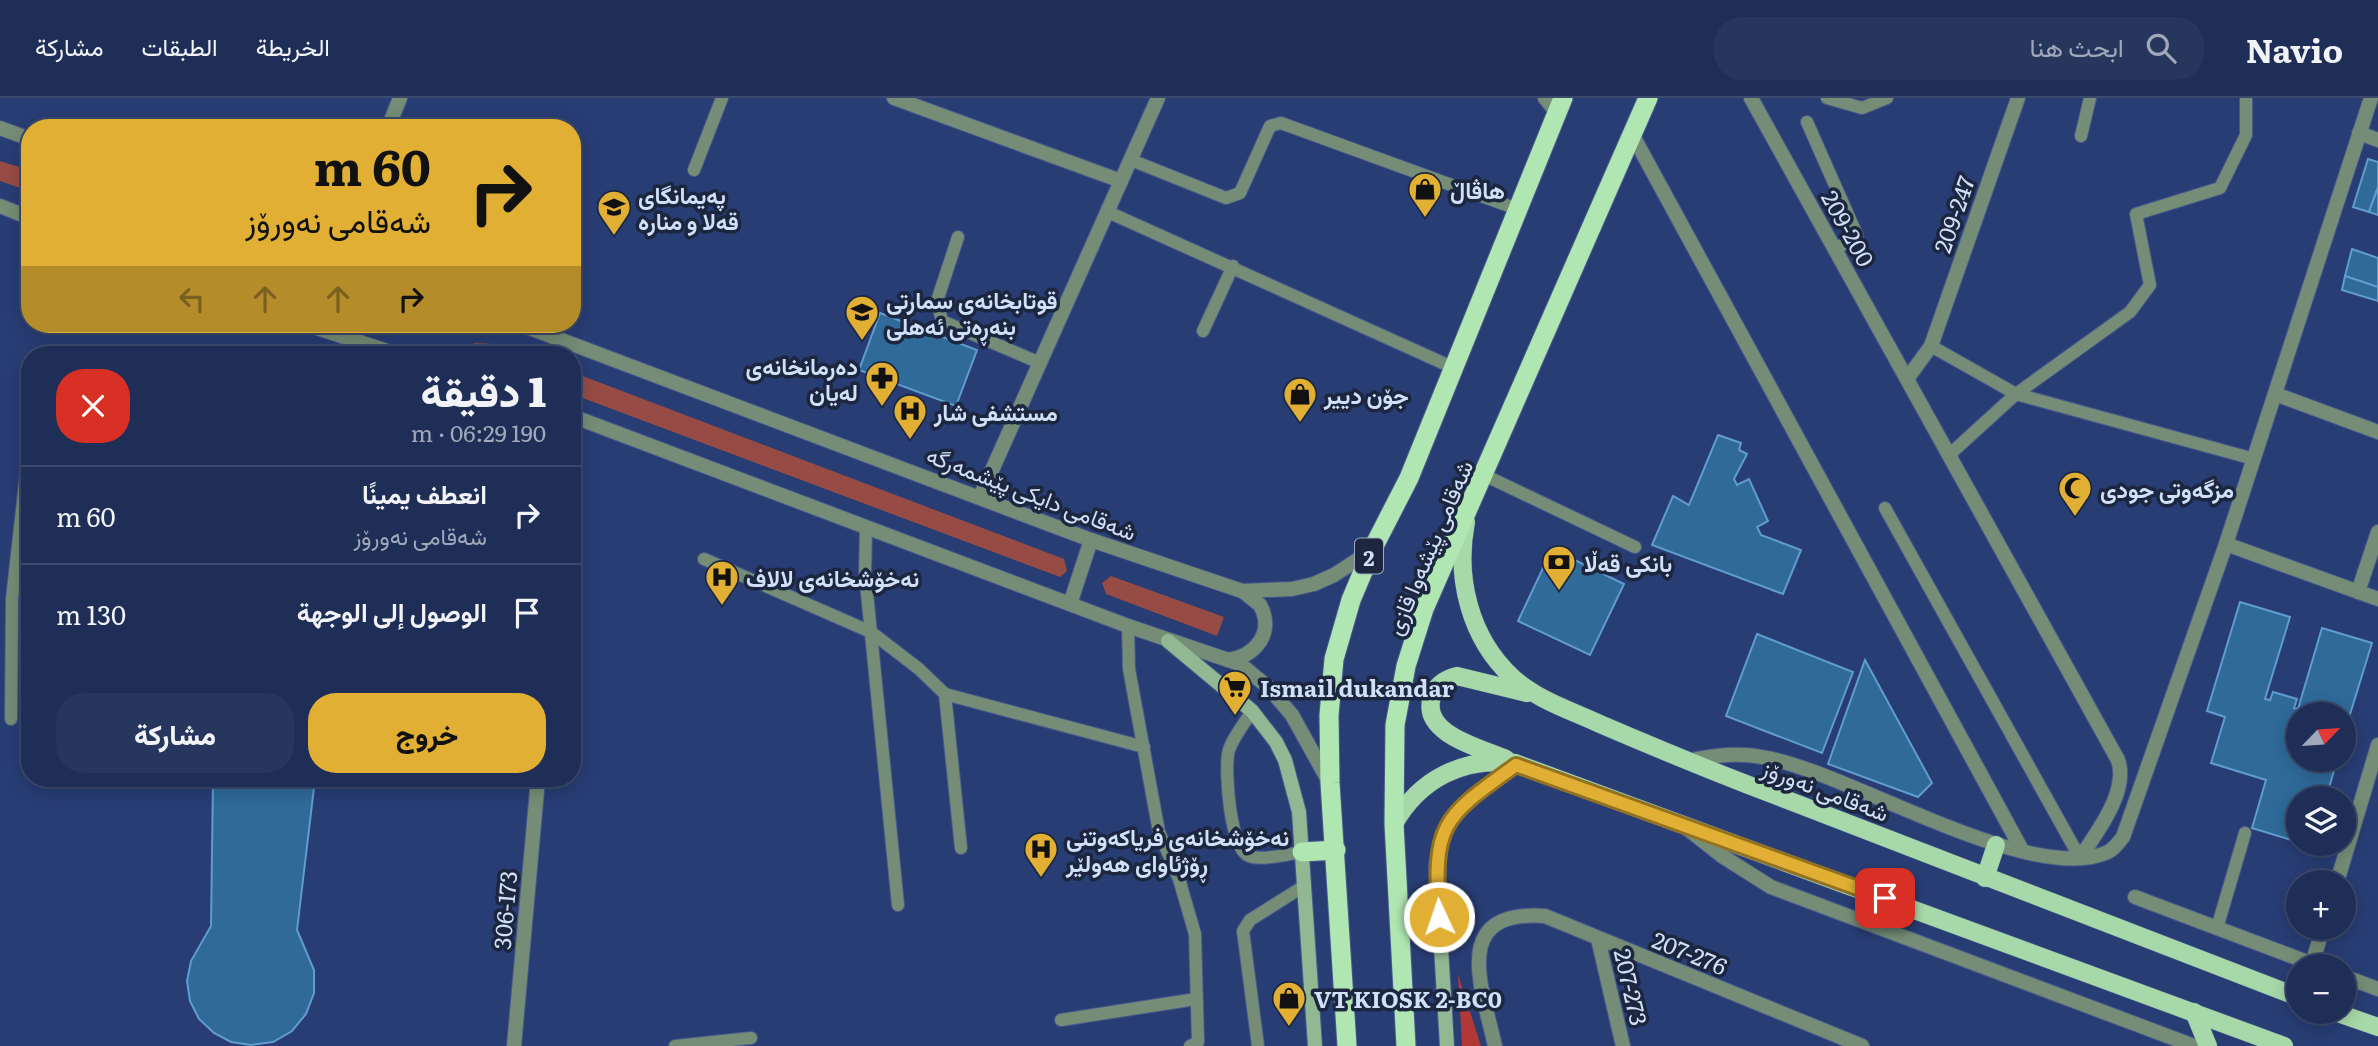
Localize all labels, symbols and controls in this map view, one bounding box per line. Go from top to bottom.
search box [1714,17,2204,80]
text: Navio [2246,24,2343,73]
text: ابحث هنا [2029,26,2124,65]
text: مشاركة [35,28,103,63]
text: الطبقات [141,28,218,63]
text: الخريطة [256,28,330,63]
icon: search [2142,29,2180,67]
text: 60 m [314,128,431,201]
icon: right [455,147,546,238]
shop icon: هاڤاڵ [1406,170,1444,219]
street label: 209-247 [1924,171,1982,257]
place label: هاڤاڵ [1450,172,1505,206]
place label: پەیمانگای قەلا و منارە [638,177,739,237]
street label: 209-200 [1814,184,1884,272]
school or university icon: پەیمانگای قەلا و منارە [595,188,633,237]
text: شەقامی نەورۆز [245,195,431,243]
icon: left [173,280,211,318]
icon: ahead [246,280,284,318]
icon: ahead [319,280,357,318]
icon: right [392,280,430,318]
place label: قوتابخانەی سمارتی بنەڕەتی ئەهلی [886,282,1058,346]
school or university icon: قوتابخانەی سمارتی بنەڕەتی ئەهلی [843,293,881,342]
place label: دەرمانخانەی لەیان [746,348,858,408]
text: 1 دقيقة [421,358,546,420]
pharmacy icon: دەرمانخانەی لەیان [863,359,901,408]
button: close [56,369,130,443]
shop icon: جۆن دییر [1281,375,1319,424]
place label: جۆن دییر [1323,377,1409,411]
hospital icon: مستشفى شار [891,392,929,441]
place label: مستشفى شار [933,394,1058,428]
text: 190 m · 06:29 [411,415,546,449]
street label: شەقامی دایکی پێشمەرگە [922,436,1142,549]
street label: شەقامی پێشەوا قازی [1376,454,1481,640]
mosque icon: مزگەوتی جودی [2056,469,2094,518]
place label: مزگەوتی جودی [2100,471,2234,505]
text: انعطف يمينًا [362,473,487,512]
text: 60 m [56,496,115,535]
icon: right [508,496,546,534]
text: شەقامی نەورۆز [353,518,487,552]
road number: 2 [1355,538,1383,574]
bank icon: بانکی قەڵا [1540,543,1578,592]
place label: بانکی قەڵا [1584,545,1672,579]
hospital icon: نەخۆشخانەی لالاف [703,558,741,607]
place label: نەخۆشخانەی لالاف [746,560,919,594]
text: الوصول إلى الوجهة [297,591,487,630]
text: 130 m [56,594,126,633]
icon: arrive [508,594,546,632]
supermarket icon: Ismail dukandar [1216,668,1254,717]
place label: Ismail dukandar [1260,670,1454,704]
button: مشاركة [56,693,294,773]
button: خروج [308,693,546,773]
north arrow [2286,702,2356,772]
map controls [2286,702,2356,1024]
street label: شەقامی نەورۆز [1757,749,1894,829]
button: layers [2286,786,2356,856]
place label: نەخۆشخانەی فریاکەوتنی ڕۆژئاوای هەولێر [1065,819,1289,883]
hospital icon: نەخۆشخانەی فریاکەوتنی ڕۆژئاوای هەولێر [1022,830,1060,879]
pin [1855,868,1915,928]
street label: 306-173 [484,869,524,951]
button: + [2286,870,2356,940]
icon: arrive [1866,879,1904,917]
position arrow [1402,880,1476,954]
street label: 207-276 [1648,922,1732,982]
street label: 207-273 [1607,945,1657,1029]
button: − [2286,954,2356,1024]
shop icon: VT KIOSK 2-BC0 [1270,979,1308,1028]
place label: VT KIOSK 2-BC0 [1314,981,1502,1015]

